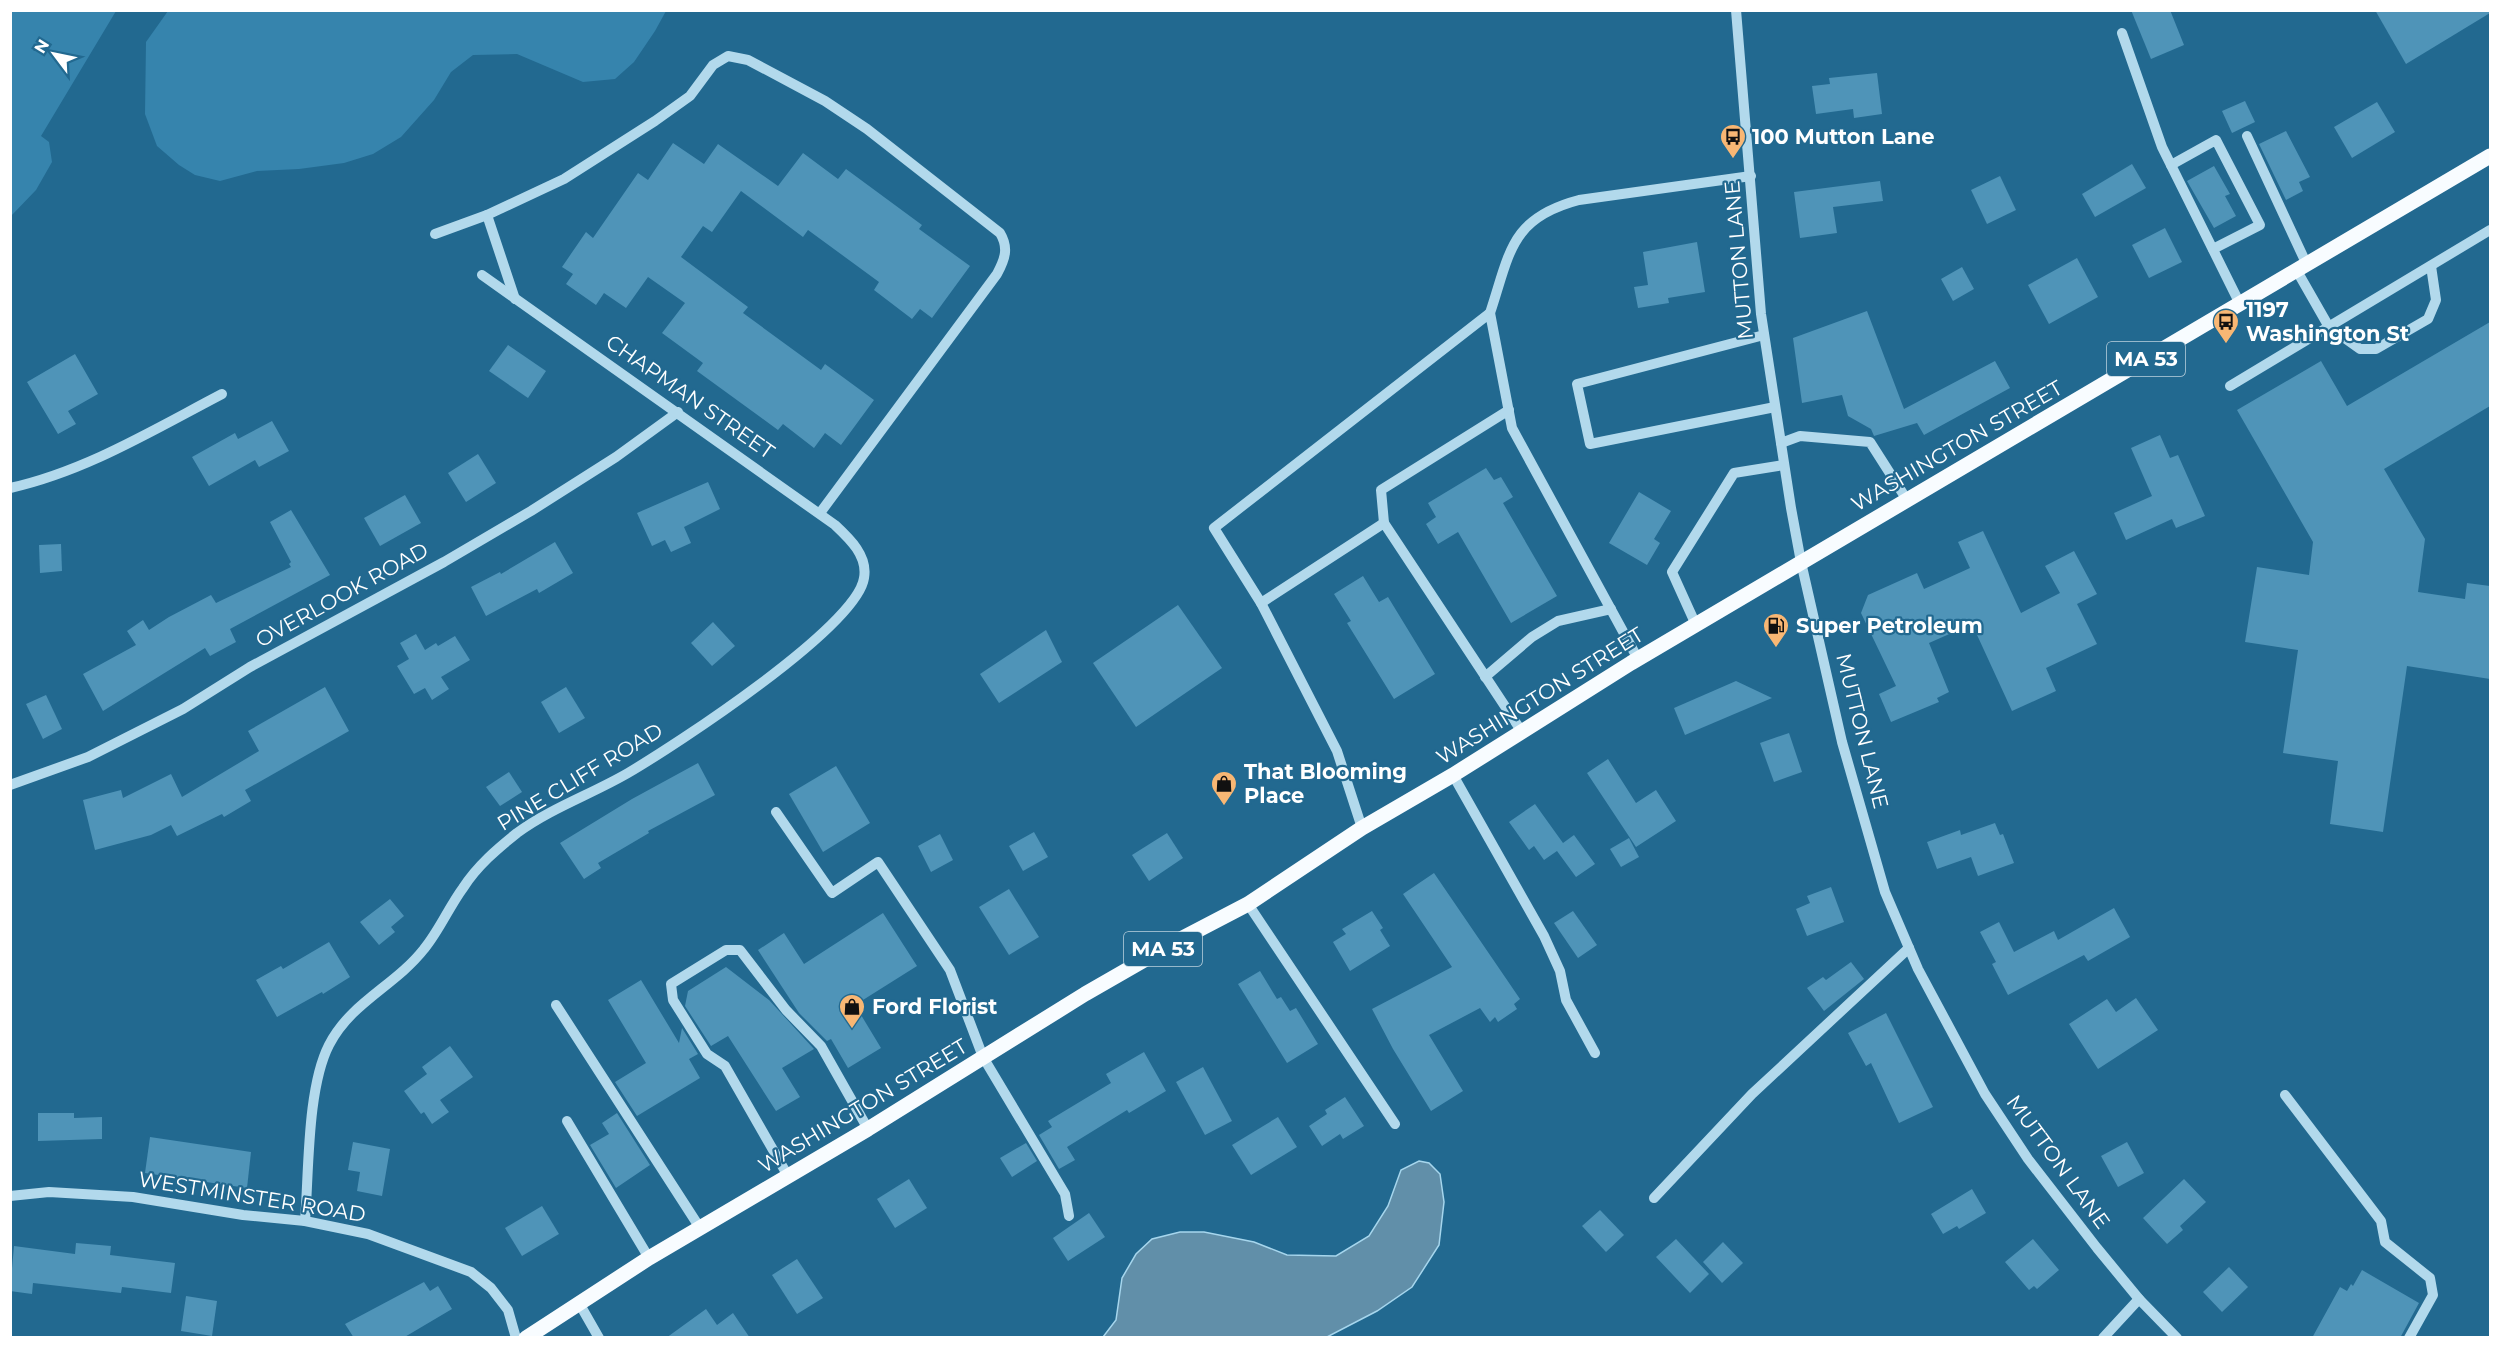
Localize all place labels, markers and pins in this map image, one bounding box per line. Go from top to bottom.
bus stop icon: 100 Mutton Lane [1718,122,1748,160]
place label: 100 Mutton Lane [1752,124,1935,149]
place label: 1197 Washington St [2246,297,2409,346]
bus stop icon: 1197 Washington St [2211,307,2241,345]
fuel station icon: Super Petroleum [1761,611,1791,649]
place label: Super Petroleum [1796,613,1983,638]
place label: That Blooming Place [1244,759,1407,808]
shop icon: That Blooming Place [1209,769,1239,807]
shop icon: Ford Florist [837,992,867,1030]
place label: Ford Florist [872,994,997,1019]

